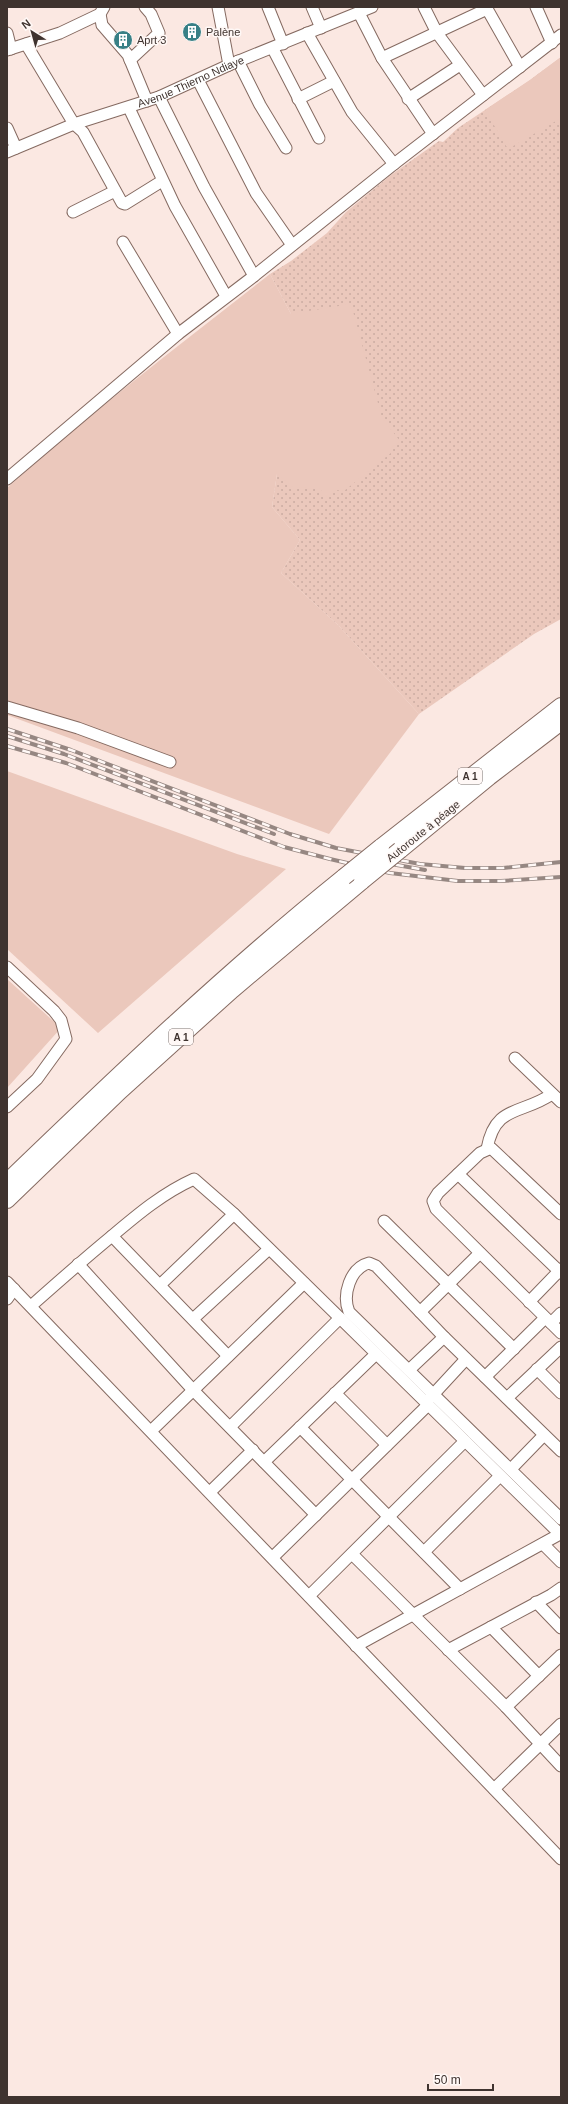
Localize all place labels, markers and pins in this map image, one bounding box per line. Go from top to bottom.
building icon: Palène [181,21,203,43]
place label: Palène [206,26,240,38]
building icon: Aprt 3 [112,29,134,51]
place label: Aprt 3 [137,34,166,46]

